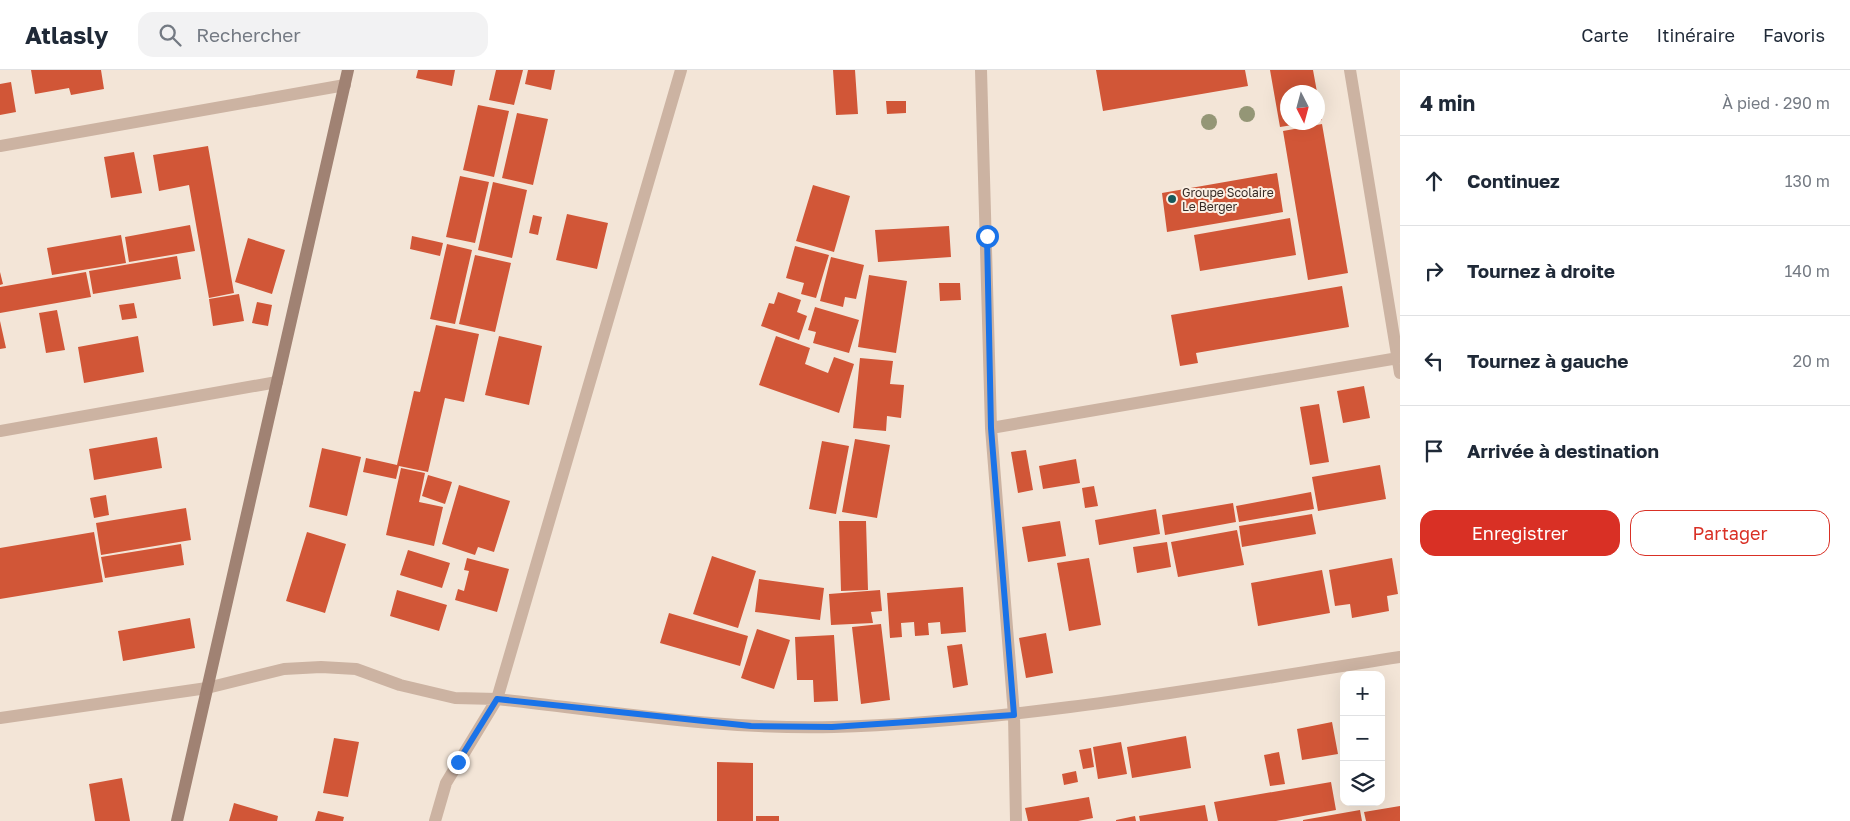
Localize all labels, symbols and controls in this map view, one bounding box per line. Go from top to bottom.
search box [138,12,488,57]
text: Atlasly [25,20,108,49]
icon: search [156,21,184,49]
text: Rechercher [196,23,301,46]
text: Carte [1581,24,1629,46]
text: Itinéraire [1657,24,1735,46]
text: Favoris [1763,24,1825,46]
north arrow [1280,85,1325,130]
text: 4 min [1420,90,1475,116]
text: À pied · 290 m [1722,93,1830,113]
icon: ahead [1420,167,1448,195]
text: Continuez [1467,169,1560,192]
text: 130 m [1785,171,1830,191]
place label: Groupe Scolaire Le Berger [1182,185,1274,214]
marker: Groupe Scolaire Le Berger [1166,193,1178,205]
route start [976,225,999,248]
icon: right [1420,257,1448,285]
text: Tournez à droite [1467,259,1615,282]
text: 140 m [1784,261,1830,281]
icon: left [1420,347,1448,375]
text: Tournez à gauche [1467,349,1628,372]
text: 20 m [1793,351,1830,371]
icon: arrive [1420,437,1448,465]
text: Arrivée à destination [1467,439,1659,462]
button: Enregistrer [1420,510,1620,556]
button: Partager [1630,510,1830,556]
map controls [1340,671,1385,806]
button: + [1340,671,1385,716]
button: − [1340,716,1385,761]
route end [447,751,470,774]
button: layers [1340,761,1385,806]

